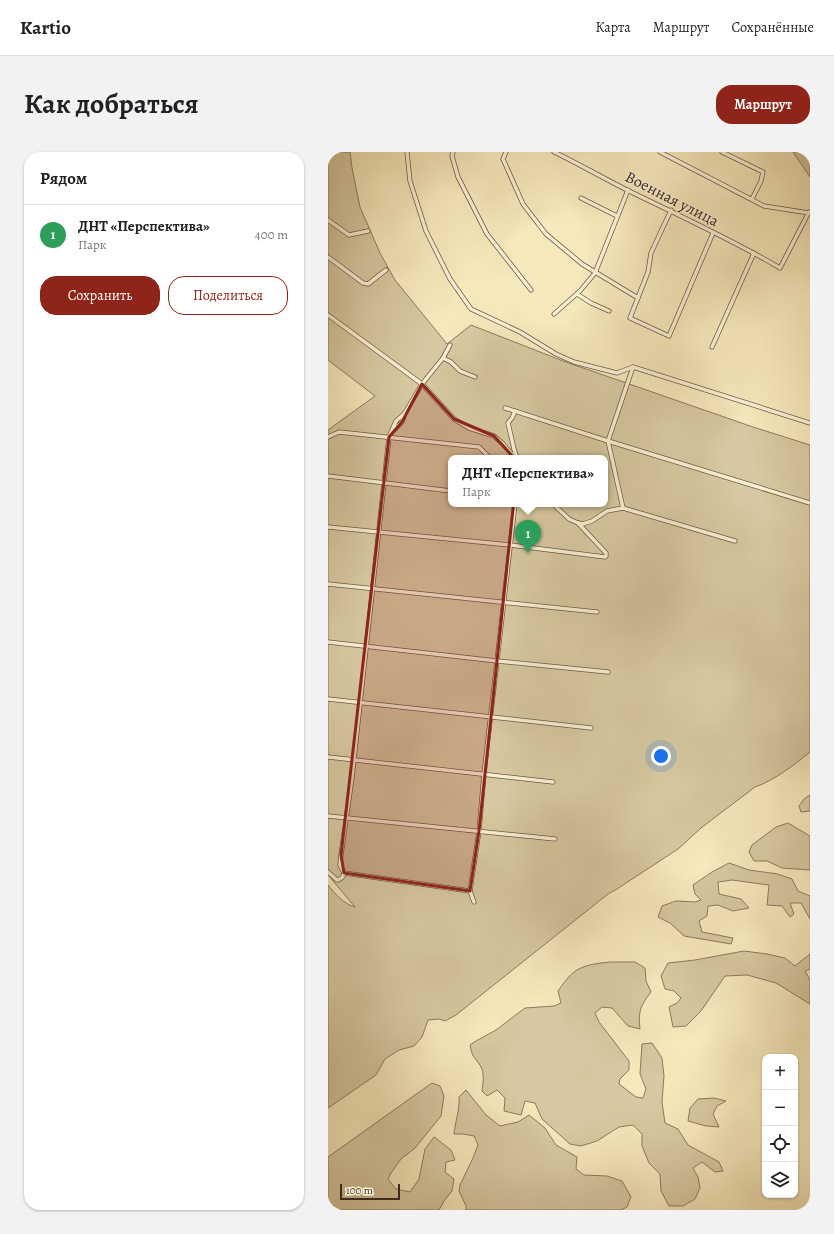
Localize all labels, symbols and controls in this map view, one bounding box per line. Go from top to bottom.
text: Kartio [20,15,71,41]
text: Карта [596,18,631,37]
text: Маршрут [653,18,709,37]
text: Сохранённые [731,18,814,37]
text: Как добраться [24,85,199,123]
button: Маршрут [716,85,810,124]
street label: Военная улица [621,166,723,232]
text: Рядом [40,167,87,190]
text: ДНТ «Перспектива» [78,216,210,236]
text: 1 [51,226,55,243]
text: 400 m [255,226,288,243]
text: Парк [78,236,107,253]
button: Сохранить [40,276,160,315]
button: Поделиться [168,276,288,315]
popup [448,455,608,507]
text: ДНТ «Перспектива» [462,463,594,483]
text: Парк [462,483,491,500]
pin: 1 [515,520,541,553]
your location [651,746,671,766]
map controls [762,1054,798,1198]
button: + [762,1054,798,1090]
button: − [762,1090,798,1126]
button: locate [762,1126,798,1162]
button: layers [762,1162,798,1198]
scale bar [340,1182,400,1201]
text: 100 m [346,1183,373,1198]

